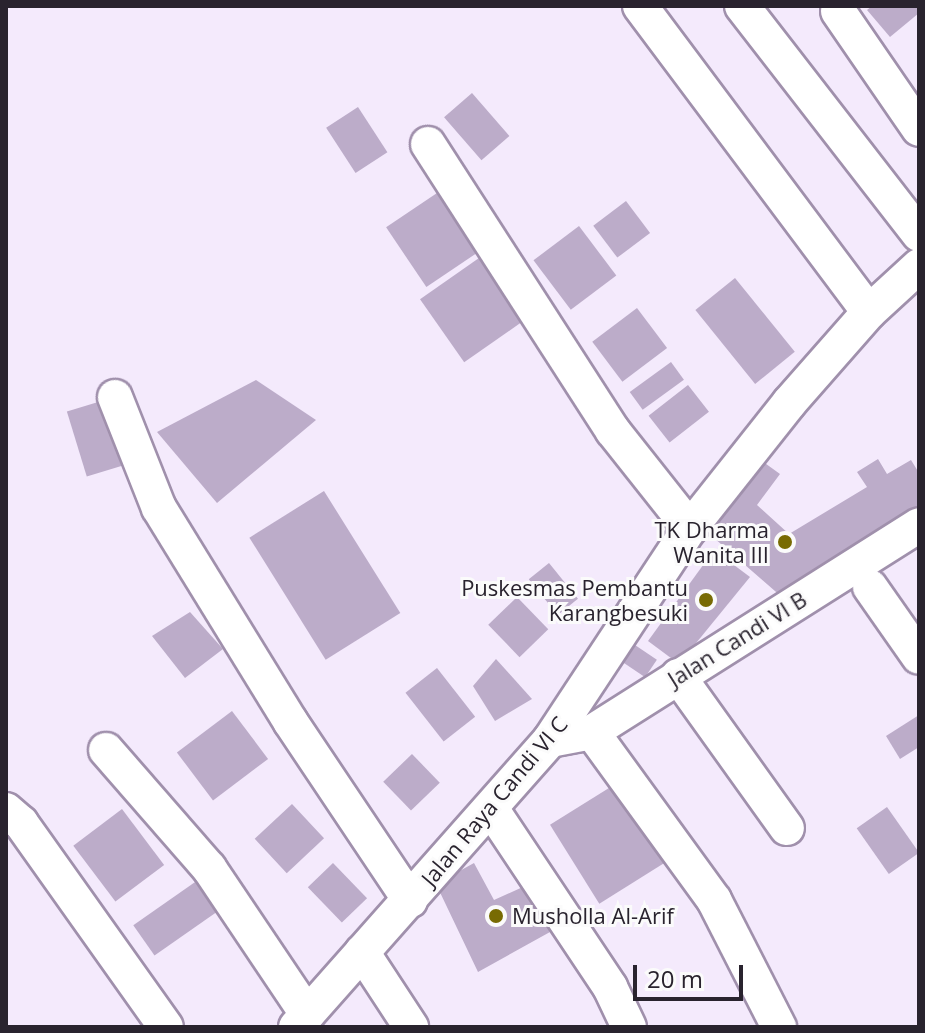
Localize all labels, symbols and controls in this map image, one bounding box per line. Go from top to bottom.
place label: TK Dharma Wanita III [654,516,769,568]
marker: TK Dharma Wanita III [776,533,794,551]
place label: Puskesmas Pembantu Karangbesuki [461,574,688,626]
street label: Jalan Candi VI B [663,586,811,692]
marker: Puskesmas Pembantu Karangbesuki [695,589,717,611]
street label: Jalan Raya Candi VI C [415,711,573,891]
place label: Musholla Al-Arif [512,903,674,929]
marker: Musholla Al-Arif [487,907,505,925]
scale bar [637,949,747,999]
text: 20 m [647,962,703,995]

